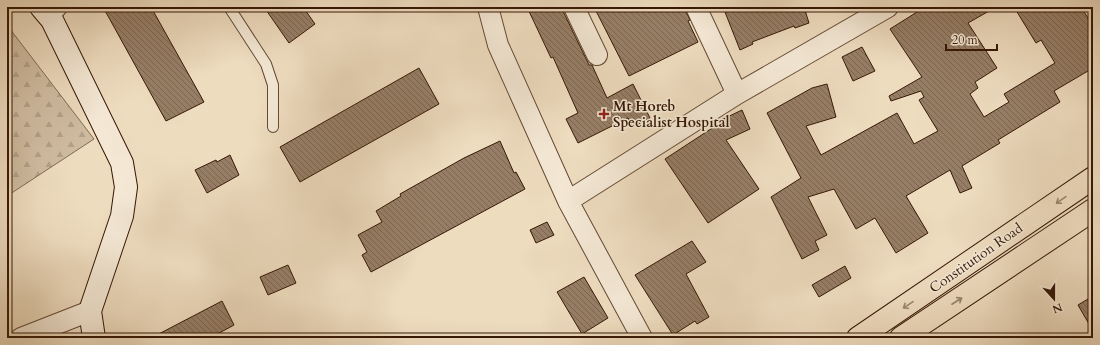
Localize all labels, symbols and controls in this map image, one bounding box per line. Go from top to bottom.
scale bar [946,26,997,52]
text: 20 m [952,32,979,48]
place label: Mt Horeb Specialist Hospital [613,97,730,132]
marker: Mt Horeb Specialist Hospital [598,108,610,120]
one-way arrow [1056,196,1067,204]
street label: Constitution Road [926,218,1027,297]
north arrow [1034,279,1074,319]
one-way arrow [951,297,963,305]
text: N [1050,299,1065,317]
one-way arrow [902,302,914,310]

